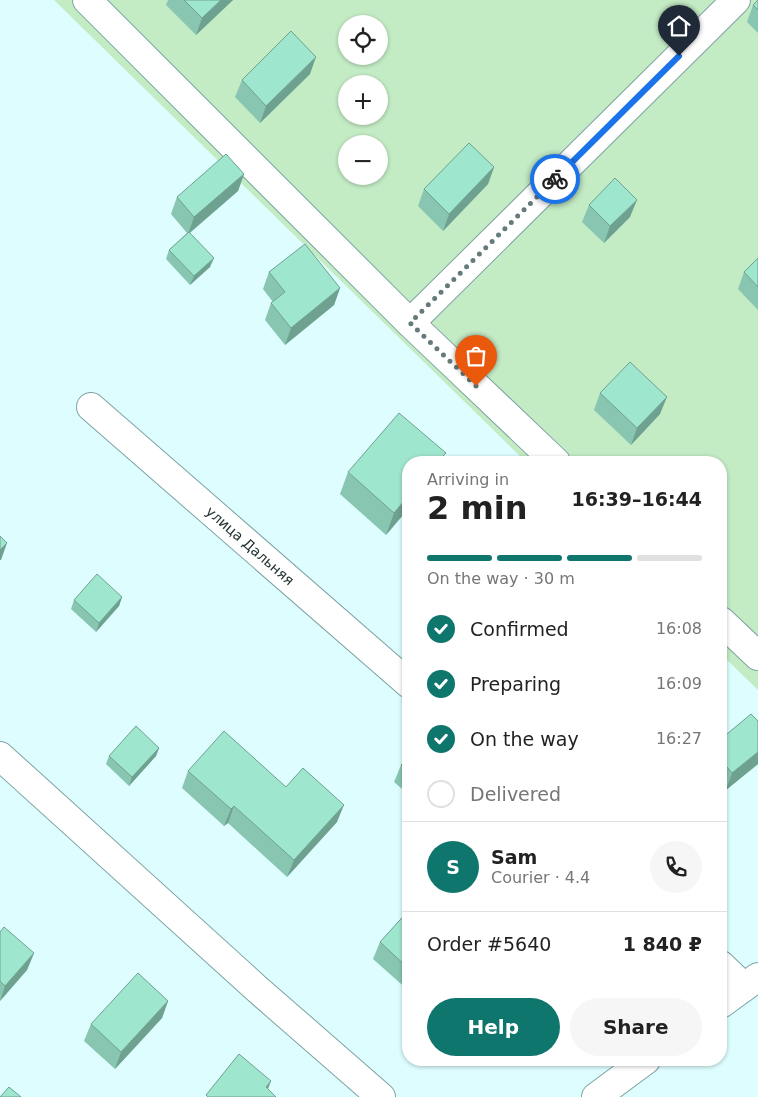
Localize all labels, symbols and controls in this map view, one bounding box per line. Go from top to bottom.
pin [658,5,700,56]
icon: home [665,12,693,40]
map controls [338,15,388,185]
button: locate [338,15,388,65]
button: + [338,75,388,125]
button: − [338,135,388,185]
courier [530,154,580,204]
icon: bike [541,165,569,193]
pin [455,335,497,386]
icon: bag [462,342,490,370]
text: Arriving in [427,470,509,489]
text: 16:39–16:44 [572,488,702,510]
text: 2 min [427,489,528,527]
street label: улица Дальняя [203,503,297,588]
text: On the way · 30 m [427,569,575,588]
icon: check [427,615,455,643]
text: Confirmed [470,618,569,640]
text: 16:08 [656,619,702,638]
icon: check [427,670,455,698]
text: Preparing [470,673,561,695]
text: 16:09 [656,674,702,693]
icon: check [427,725,455,753]
text: On the way [470,728,579,750]
text: 16:27 [656,729,702,748]
text: Delivered [470,783,561,805]
button: phone [650,841,702,893]
text: Sam [491,846,537,868]
text: S [446,856,460,878]
text: Courier · 4.4 [491,868,590,887]
text: Order #5640 [427,933,551,955]
text: 1 840 ₽ [623,933,702,955]
button: Help [427,998,560,1056]
button: Share [570,998,702,1056]

